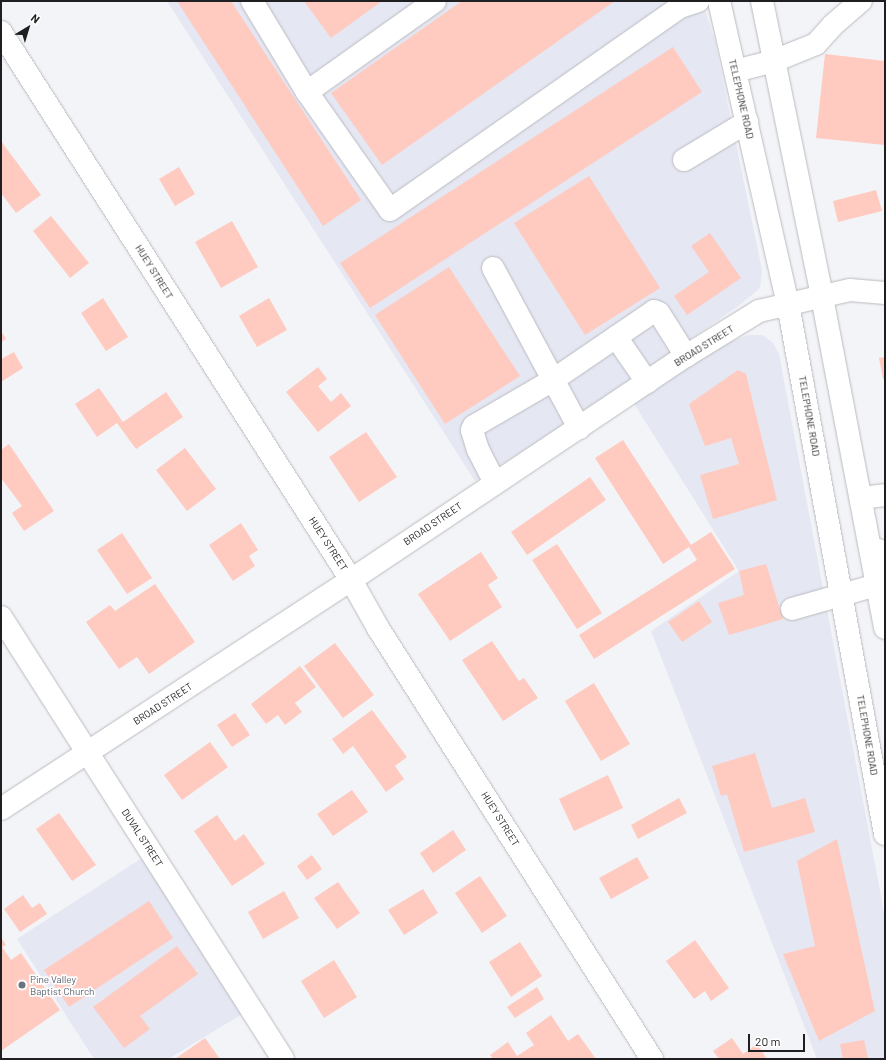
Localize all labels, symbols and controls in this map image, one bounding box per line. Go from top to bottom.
north arrow [8,8,48,48]
text: N [29,11,43,26]
street label: TELEPHONE ROAD [726,58,756,140]
street label: HUEY STREET [132,243,176,301]
street label: BROAD STREET [672,323,736,369]
street label: TELEPHONE ROAD [796,375,822,457]
street label: BROAD STREET [401,500,465,548]
street label: HUEY STREET [306,515,350,573]
street label: BROAD STREET [131,680,195,728]
street label: TELEPHONE ROAD [854,694,880,776]
street label: HUEY STREET [478,790,522,848]
street label: DUVAL STREET [119,807,165,869]
place label: Pine Valley Baptist Church [30,973,94,996]
marker: Pine Valley Baptist Church [17,980,27,990]
scale bar [750,1026,807,1052]
text: 20 m [755,1034,781,1048]

